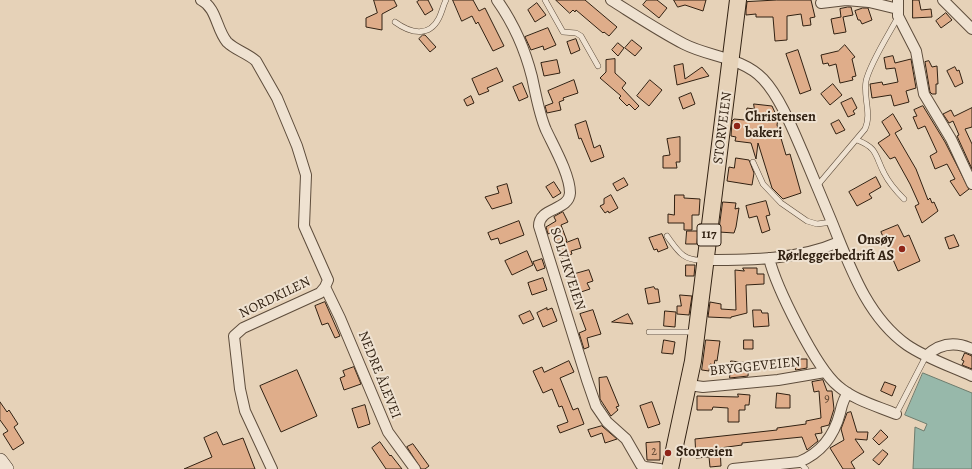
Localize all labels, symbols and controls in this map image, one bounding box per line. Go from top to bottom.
street label: STORVEIEN [710,91,736,165]
place label: Christensen bakeri [745,110,816,142]
marker: Christensen bakeri [732,121,742,131]
road number: 117 [697,224,721,246]
street label: SOLVIKVEIEN [546,225,588,313]
place label: Onsøy Rørleggerbedrift AS [777,233,894,266]
marker: Onsøy Rørleggerbedrift AS [897,244,907,254]
street label: NORDKILEN [237,274,313,322]
street label: NEDRE ÅLEVEI [354,329,404,421]
street label: BRYGGEVEIEN [709,354,801,380]
house number: 9 [824,392,830,406]
house number: 2 [651,445,657,459]
place label: Storveien [676,445,733,461]
marker: Storveien [663,448,673,458]

